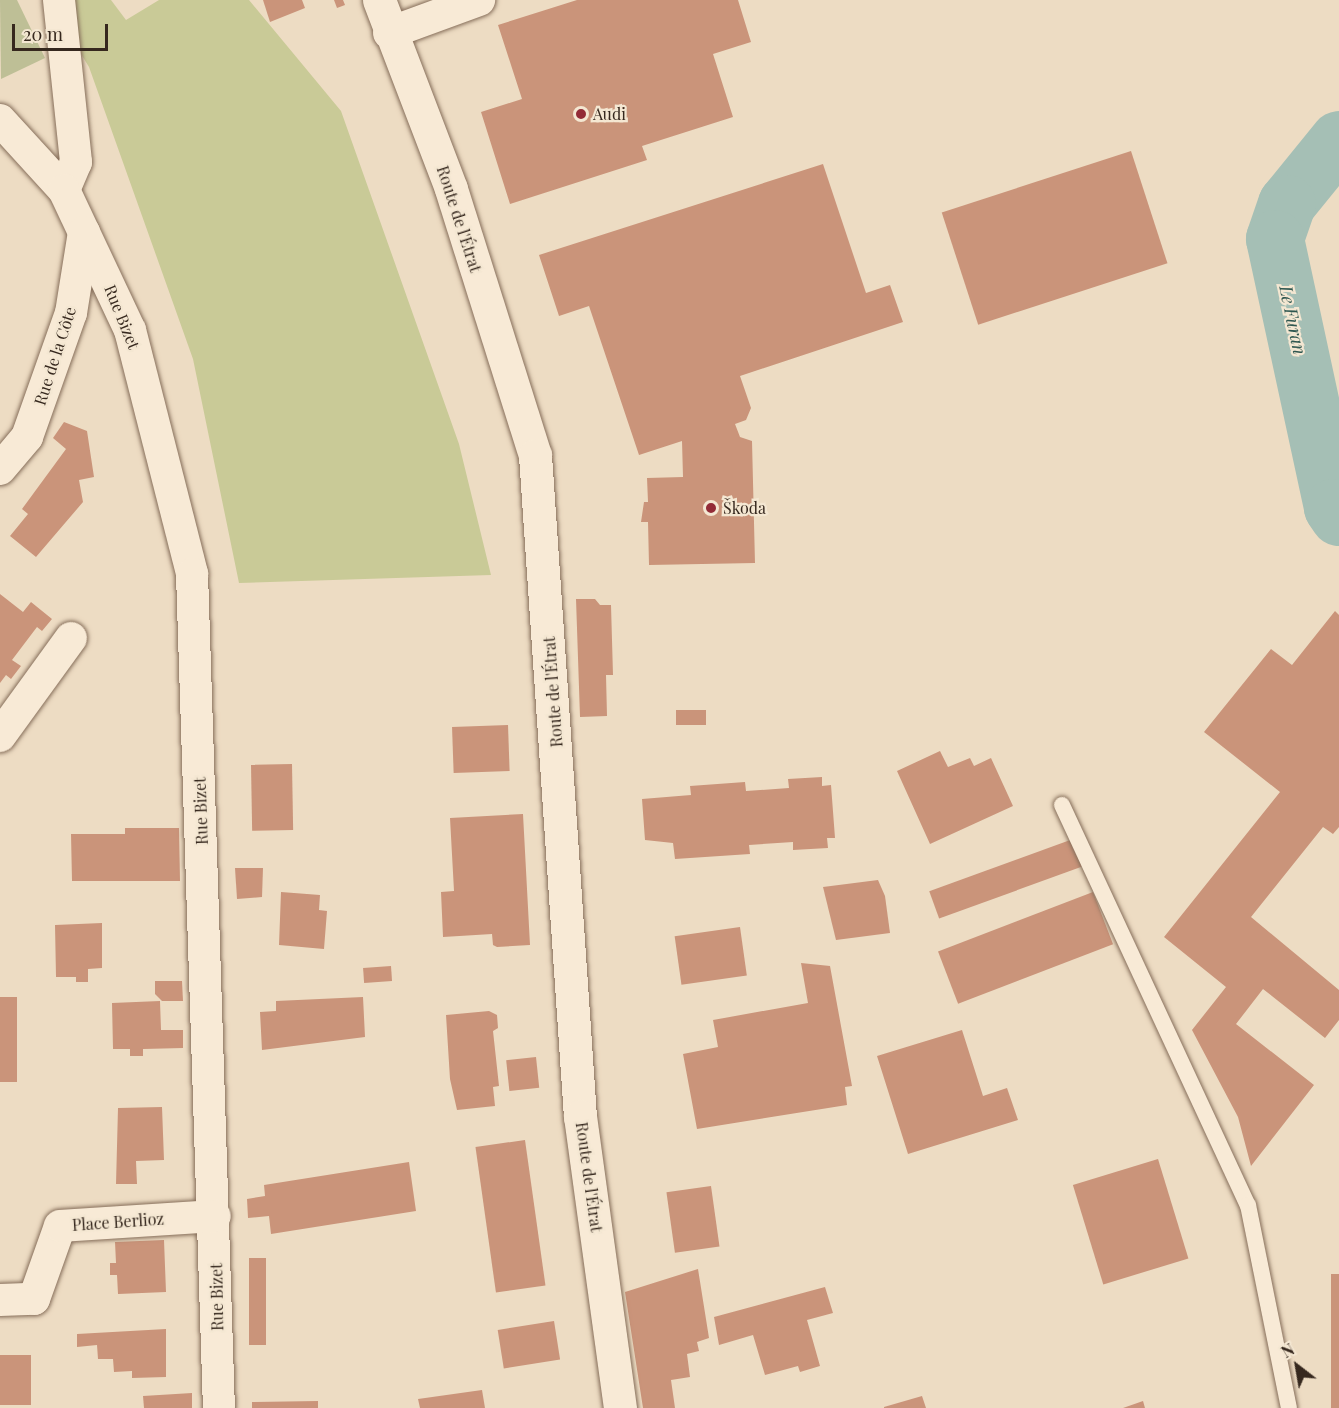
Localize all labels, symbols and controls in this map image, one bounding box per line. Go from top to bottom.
scale bar [15,12,111,50]
text: 20 m [23,22,63,46]
place label: Audi [593,104,626,124]
marker: Audi [574,107,588,121]
street label: Route de l'Étrat [433,163,485,275]
street label: Rue Bizet [100,282,144,352]
water label: Le Furan [1275,283,1311,357]
street label: Rue de la Côte [30,304,80,408]
place label: Škoda [723,498,766,518]
marker: Škoda [704,501,718,515]
street label: Route de l'Étrat [540,636,566,748]
street label: Rue Bizet [190,777,212,845]
street label: Route de l'Étrat [572,1121,606,1233]
street label: Place Berlioz [71,1209,165,1235]
street label: Rue Bizet [207,1263,227,1331]
north arrow [1267,1336,1327,1396]
text: N [1277,1338,1298,1362]

